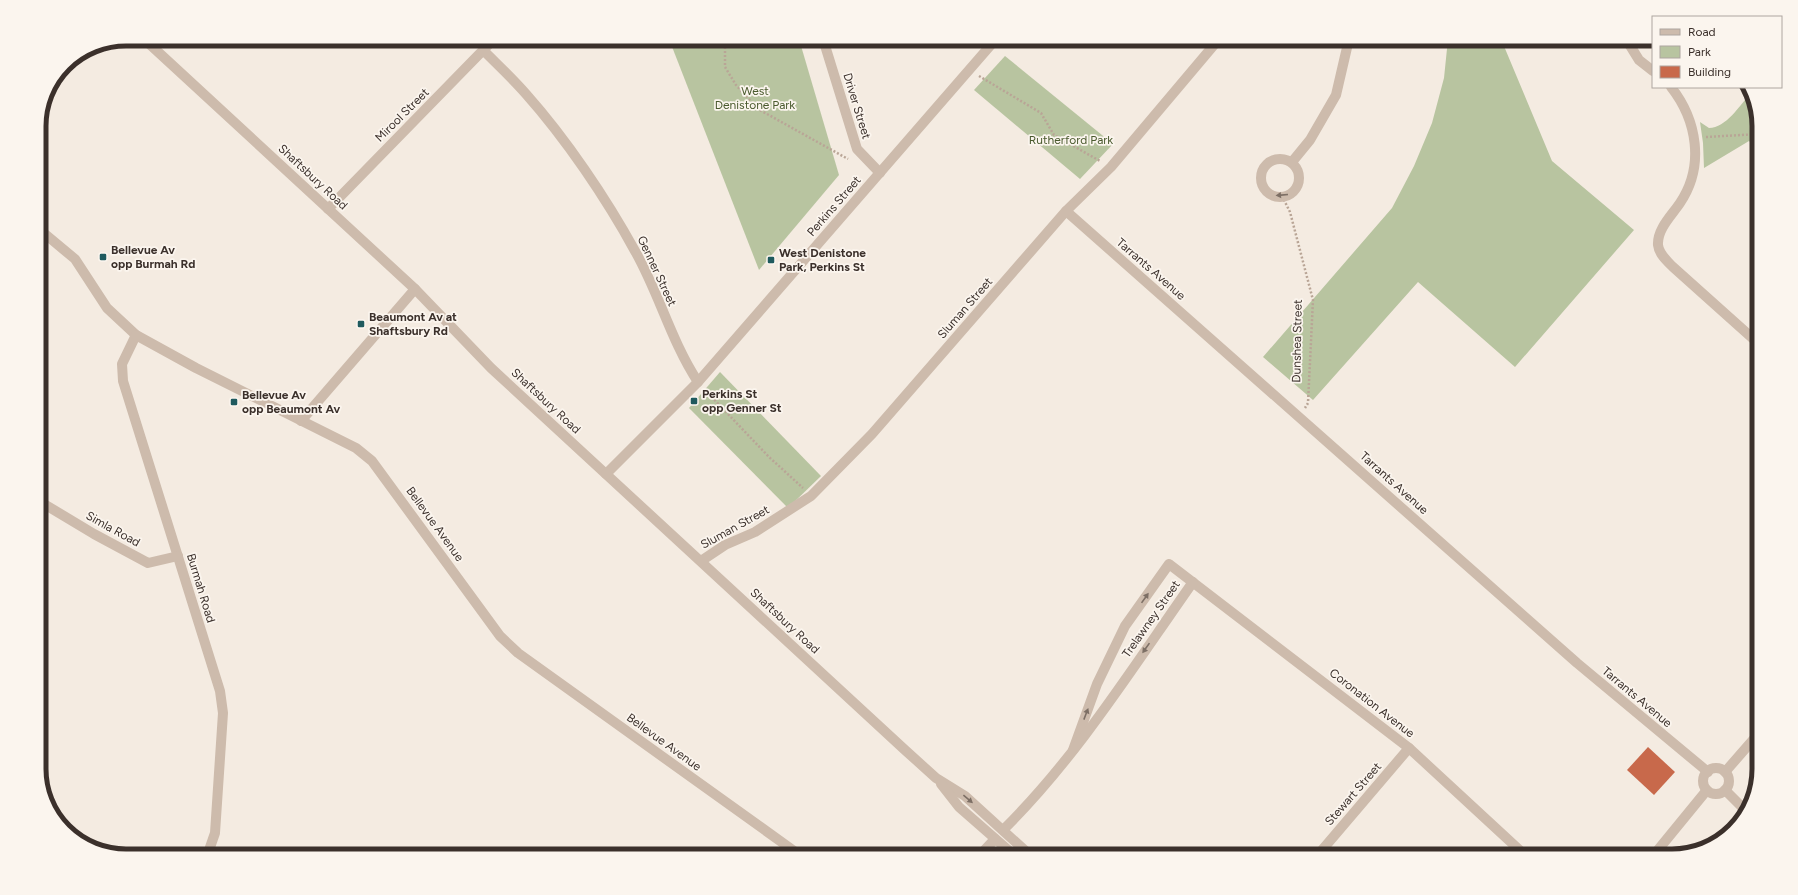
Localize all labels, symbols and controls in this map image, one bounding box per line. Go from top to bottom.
legend [1652,16,1782,88]
text: Road [1688,25,1716,39]
text: Park [1688,45,1711,59]
text: Building [1688,65,1731,79]
street label: Driver Street [840,71,874,141]
park label: West Denistone Park [715,84,795,112]
street label: Mirool Street [372,85,432,145]
park label: Rutherford Park [1029,133,1113,147]
street label: Shaftsbury Road [276,141,350,213]
street label: Perkins Street [804,173,864,239]
one-way arrow [1275,191,1288,198]
street label: Genner Street [635,233,680,309]
street label: Tarrants Avenue [1114,235,1189,303]
place label: Bellevue Av opp Burmah Rd [111,243,195,271]
place label: West Denistone Park, Perkins St [779,246,866,274]
marker: Bellevue Av opp Burmah Rd [98,252,108,262]
marker: West Denistone Park, Perkins St [766,255,776,265]
street label: Sluman Street [935,274,996,341]
street label: Dunshea Street [1289,299,1305,383]
place label: Beaumont Av at Shaftsbury Rd [369,310,457,338]
marker: Beaumont Av at Shaftsbury Rd [356,319,366,329]
street label: Shaftsbury Road [509,365,583,437]
place label: Perkins St opp Genner St [702,387,782,415]
place label: Bellevue Av opp Beaumont Av [242,388,340,416]
marker: Perkins St opp Genner St [689,396,699,406]
marker: Bellevue Av opp Beaumont Av [229,397,239,407]
street label: Tarrants Avenue [1357,449,1431,517]
street label: Bellevue Avenue [403,484,467,564]
street label: Sluman Street [698,502,772,552]
street label: Simla Road [83,508,143,550]
street label: Burmah Road [184,552,218,624]
street label: Trelawney Street [1119,577,1183,660]
street label: Shaftsbury Road [748,585,822,657]
one-way arrow [1141,593,1149,604]
one-way arrow [1142,643,1150,653]
street label: Tarrants Avenue [1599,664,1675,730]
street label: Coronation Avenue [1327,665,1418,741]
one-way arrow [1083,707,1089,719]
street label: Bellevue Avenue [624,710,704,774]
street label: Stewart Street [1322,759,1384,828]
one-way arrow [963,795,974,804]

